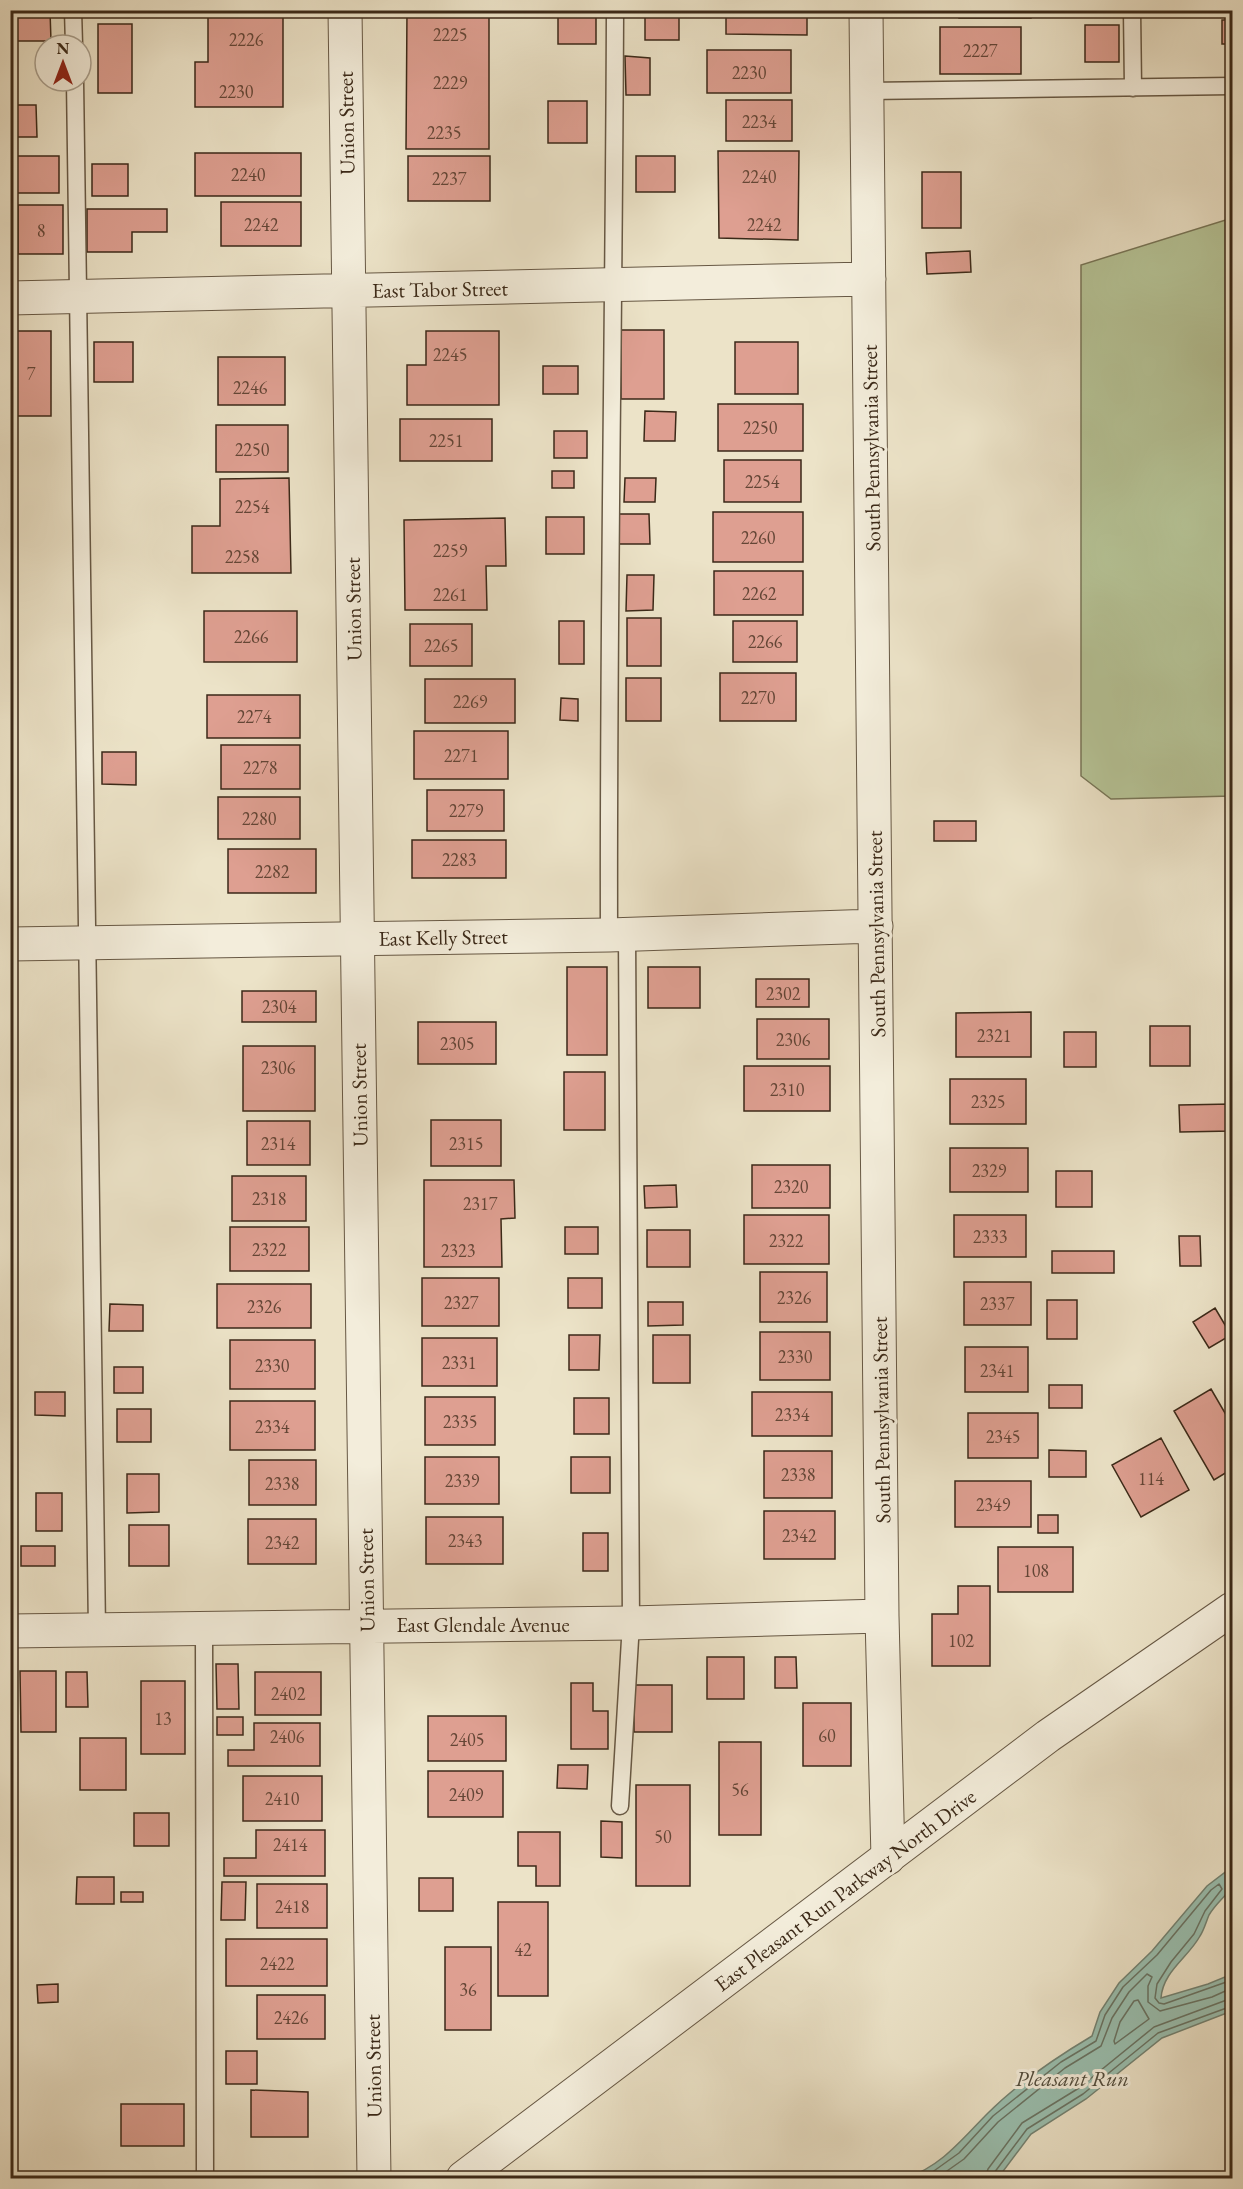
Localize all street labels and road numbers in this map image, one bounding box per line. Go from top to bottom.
street label: Union Street [332,71,360,175]
street label: East Tabor Street [372,274,509,304]
street label: South Pennsylvania Street [856,344,886,552]
street label: Union Street [339,557,367,661]
street label: South Pennsylvania Street [861,830,891,1038]
street label: East Kelly Street [378,922,508,952]
street label: Union Street [345,1043,373,1147]
street label: South Pennsylvania Street [866,1316,896,1524]
street label: Union Street [352,1528,380,1632]
street label: East Glendale Avenue [396,1611,570,1638]
street label: East Pleasant Run Parkway North Drive [709,1783,981,1997]
street label: Union Street [359,2014,387,2118]

